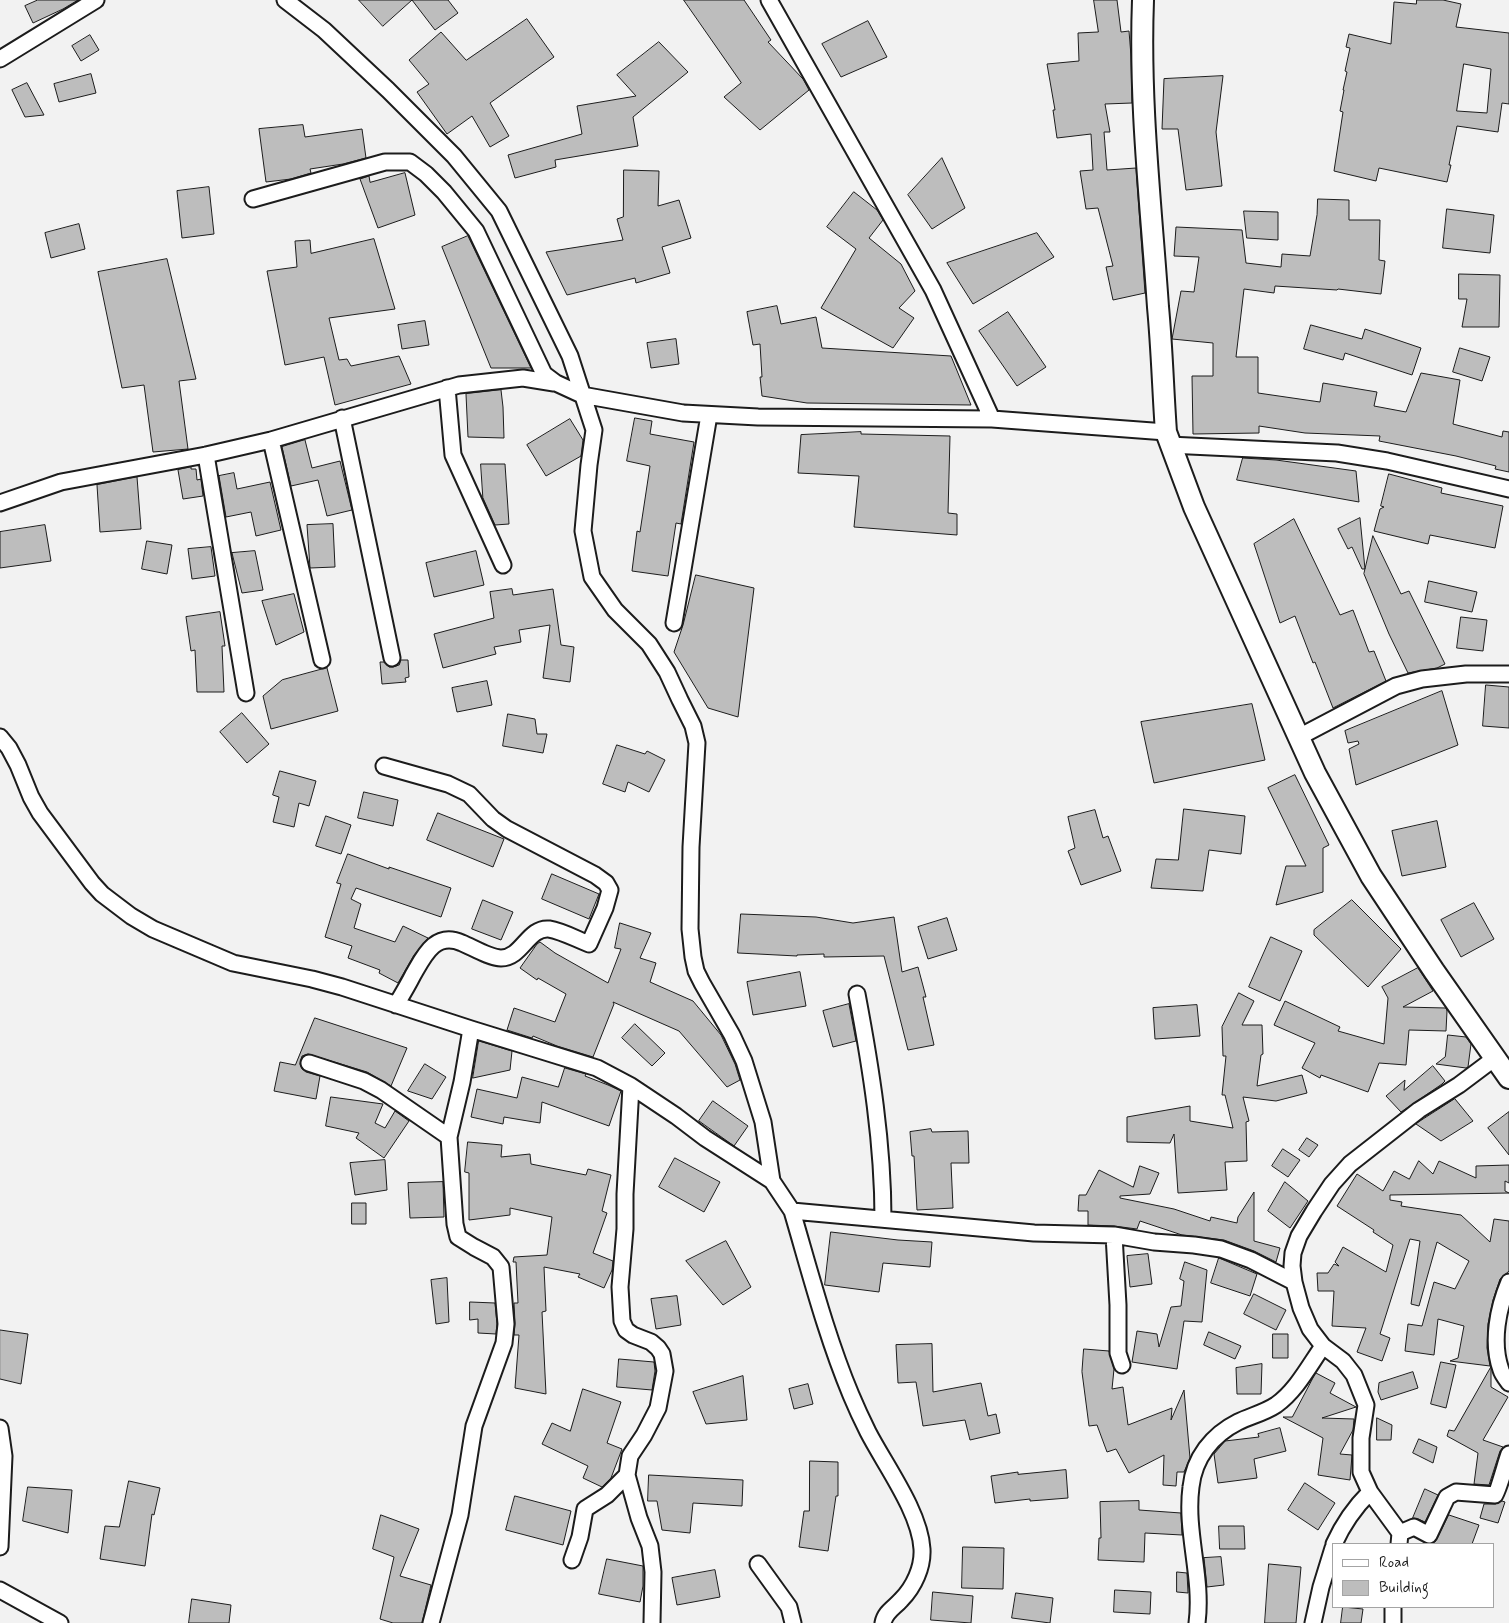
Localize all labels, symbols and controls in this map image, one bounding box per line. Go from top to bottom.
legend [1332,1543,1494,1608]
text: Road [1379,1553,1409,1573]
text: Building [1379,1578,1429,1598]

